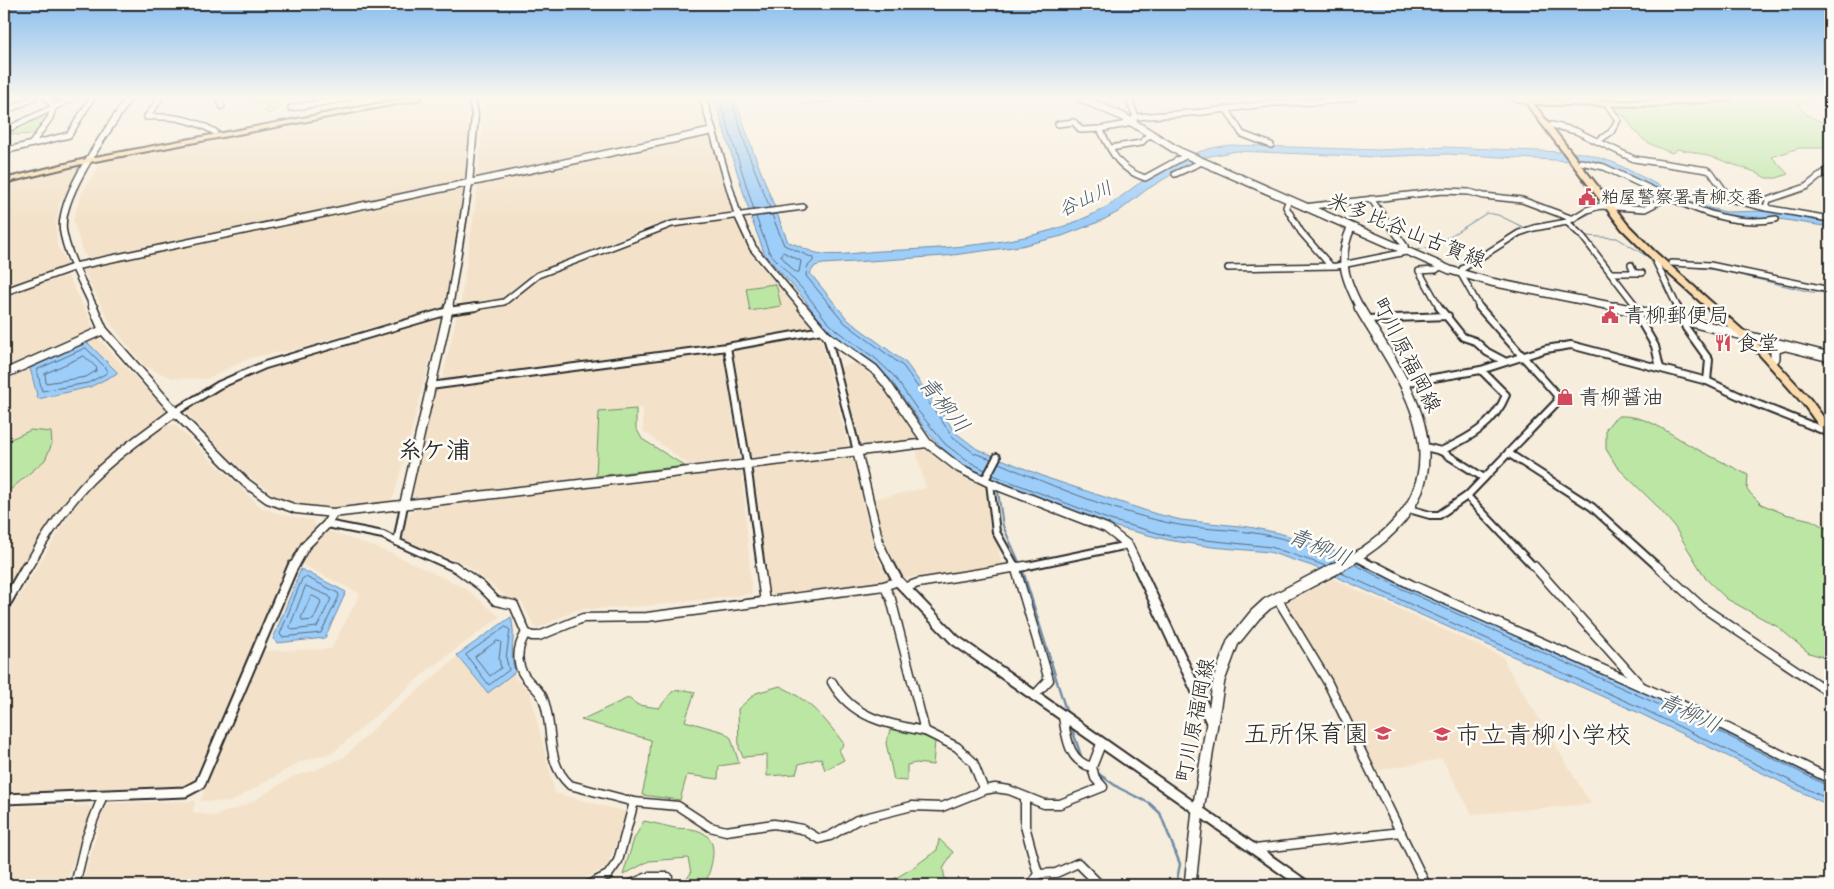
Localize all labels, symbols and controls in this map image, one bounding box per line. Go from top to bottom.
water label: 谷山川 [1055,176,1118,225]
street label: 米多比谷山古賀線 [1323,186,1490,277]
place label: 粕屋警察署青柳交番 [1601,186,1763,212]
public building icon: 粕屋警察署青柳交番 [1577,187,1597,207]
street label: 町川原福岡線 [1363,293,1447,419]
place label: 青柳郵便局 [1624,302,1729,332]
public building icon: 青柳郵便局 [1600,305,1620,325]
place label: 食堂 [1737,330,1779,360]
restaurant icon: 食堂 [1713,333,1733,353]
water label: 青柳川 [909,370,976,442]
place label: 青柳醤油 [1579,384,1663,414]
shop icon: 青柳醤油 [1555,387,1575,407]
district label: 糸ケ浦 [398,435,470,470]
water label: 青柳川 [1282,521,1355,576]
street label: 町川原福岡線 [1170,656,1224,785]
water label: 青柳川 [1652,686,1725,743]
place label: 五所保育園 [1244,718,1369,754]
place label: 市立青柳小学校 [1456,719,1631,755]
school or university icon: 五所保育園 [1373,723,1393,743]
school or university icon: 市立青柳小学校 [1432,724,1452,744]

